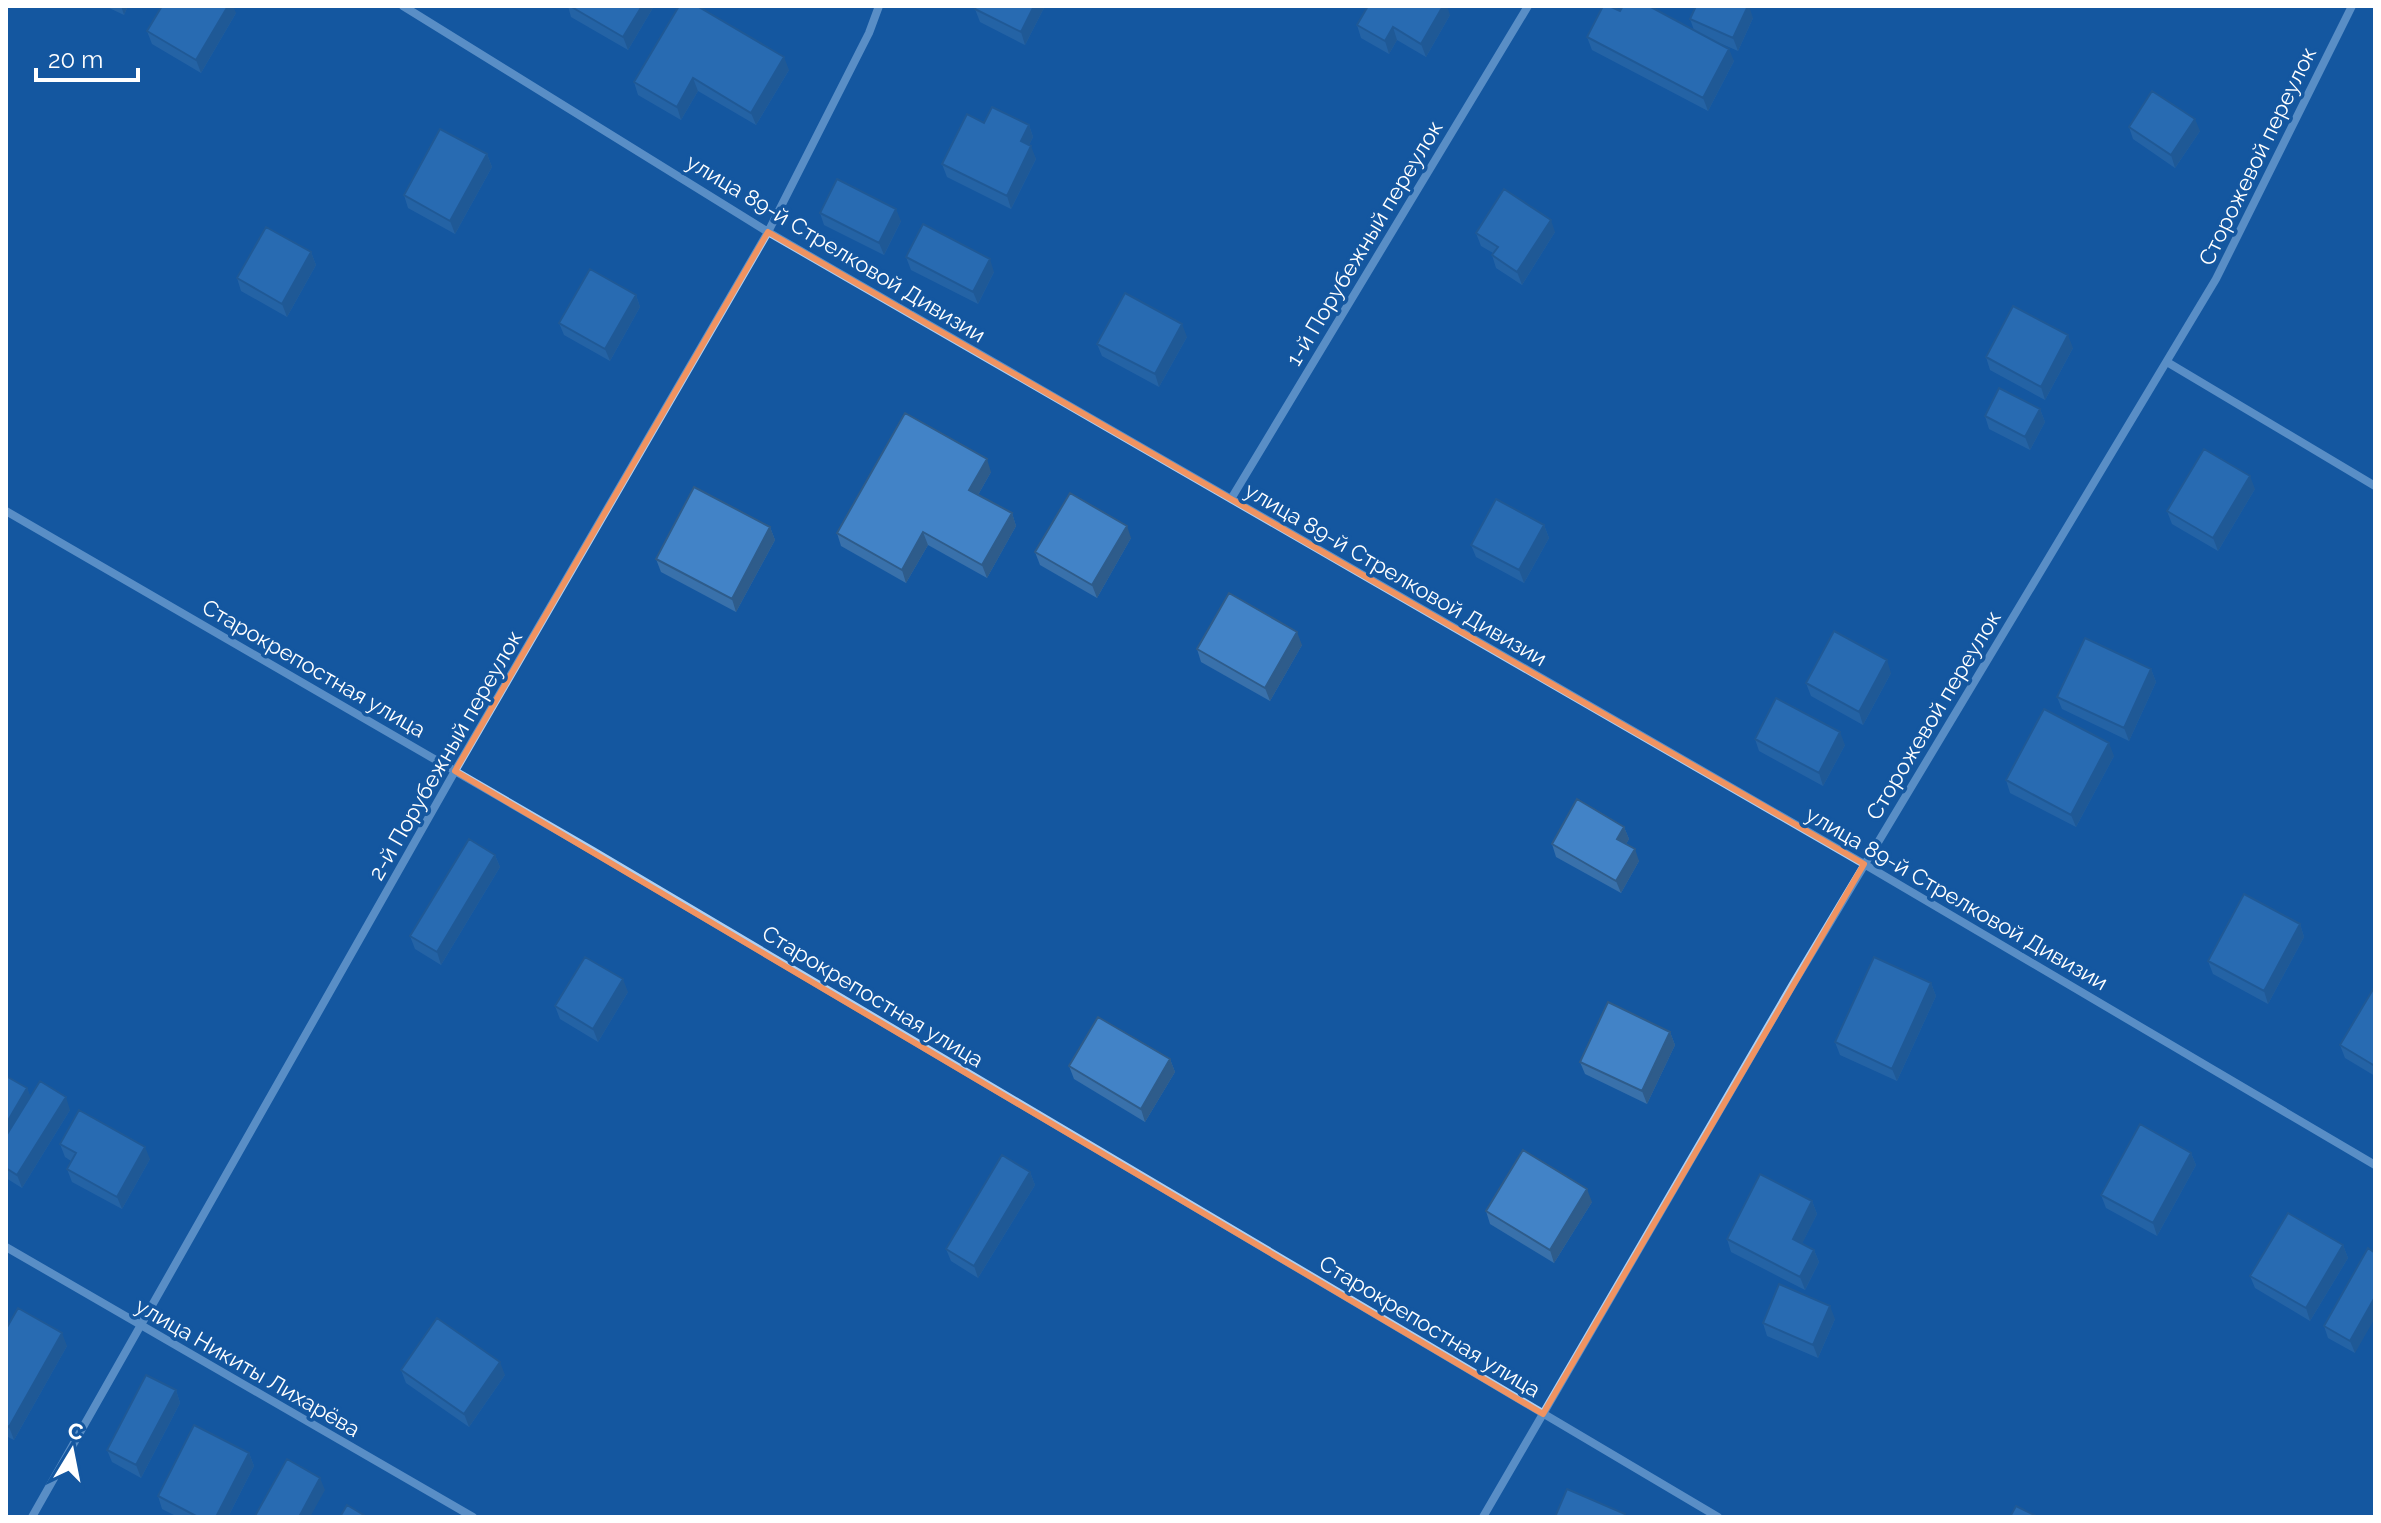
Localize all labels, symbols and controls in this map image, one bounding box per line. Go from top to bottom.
scale bar [36,32,138,82]
street label: Сторожевой переулок [2193,43,2321,269]
text: 20 m [48,45,103,74]
street label: 1-й Порубежный переулок [1280,116,1448,370]
street label: улица 89-й Стрелковой Дивизии [682,148,990,348]
street label: улица 89-й Стрелковой Дивизии [1240,477,1552,671]
street label: Старокрепостная улица [198,593,430,743]
street label: Сторожевой переулок [1860,606,2006,824]
street label: 2-й Порубежный переулок [363,626,527,884]
street label: улица 89-й Стрелковой Дивизии [1801,801,2113,995]
street label: Старокрепостная улица [758,920,988,1072]
street label: Старокрепостная улица [1315,1250,1545,1402]
street label: улица Никиты Лихарёва [131,1292,365,1442]
north arrow [32,1411,112,1491]
text: С [66,1417,85,1445]

